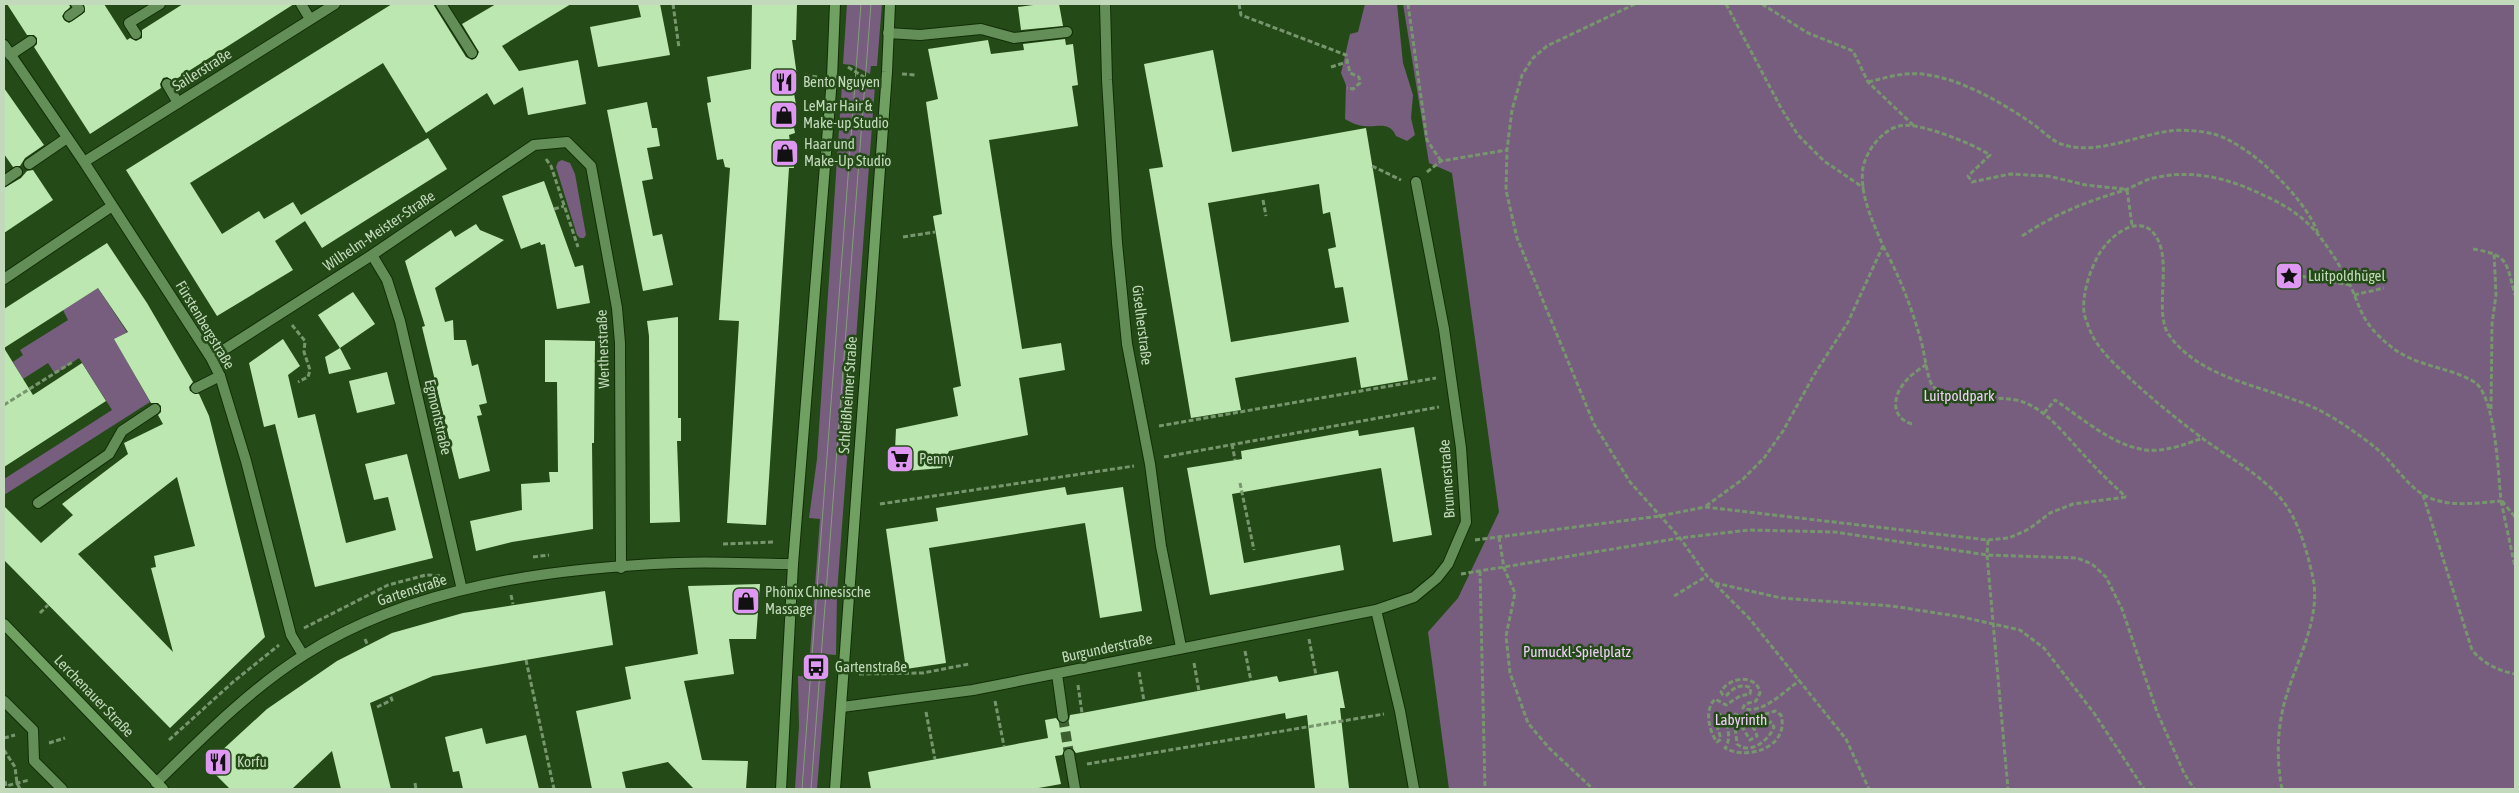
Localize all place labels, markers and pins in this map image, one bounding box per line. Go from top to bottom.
restaurant icon: Bento Nguyen [769,67,799,97]
place label: Bento Nguyen [803,73,880,90]
place label: LeMar Hair & Make-up Studio [803,97,889,131]
shop icon: LeMar Hair & Make-up Studio [769,100,799,130]
place label: Haar und Make-Up Studio [804,135,891,169]
shop icon: Haar und Make-Up Studio [770,138,800,168]
place icon: Luitpoldhügel [2274,261,2304,291]
place label: Luitpoldhügel [2308,267,2385,284]
supermarket icon: Penny [885,444,915,474]
place label: Penny [919,450,954,467]
place label: Phönix Chinesische Massage [765,583,871,617]
shop icon: Phönix Chinesische Massage [731,586,761,616]
bus stop icon: Gartenstraße [801,652,831,682]
place label: Gartenstraße [835,658,907,675]
restaurant icon: Korfu [203,747,233,777]
place label: Korfu [237,753,267,770]

